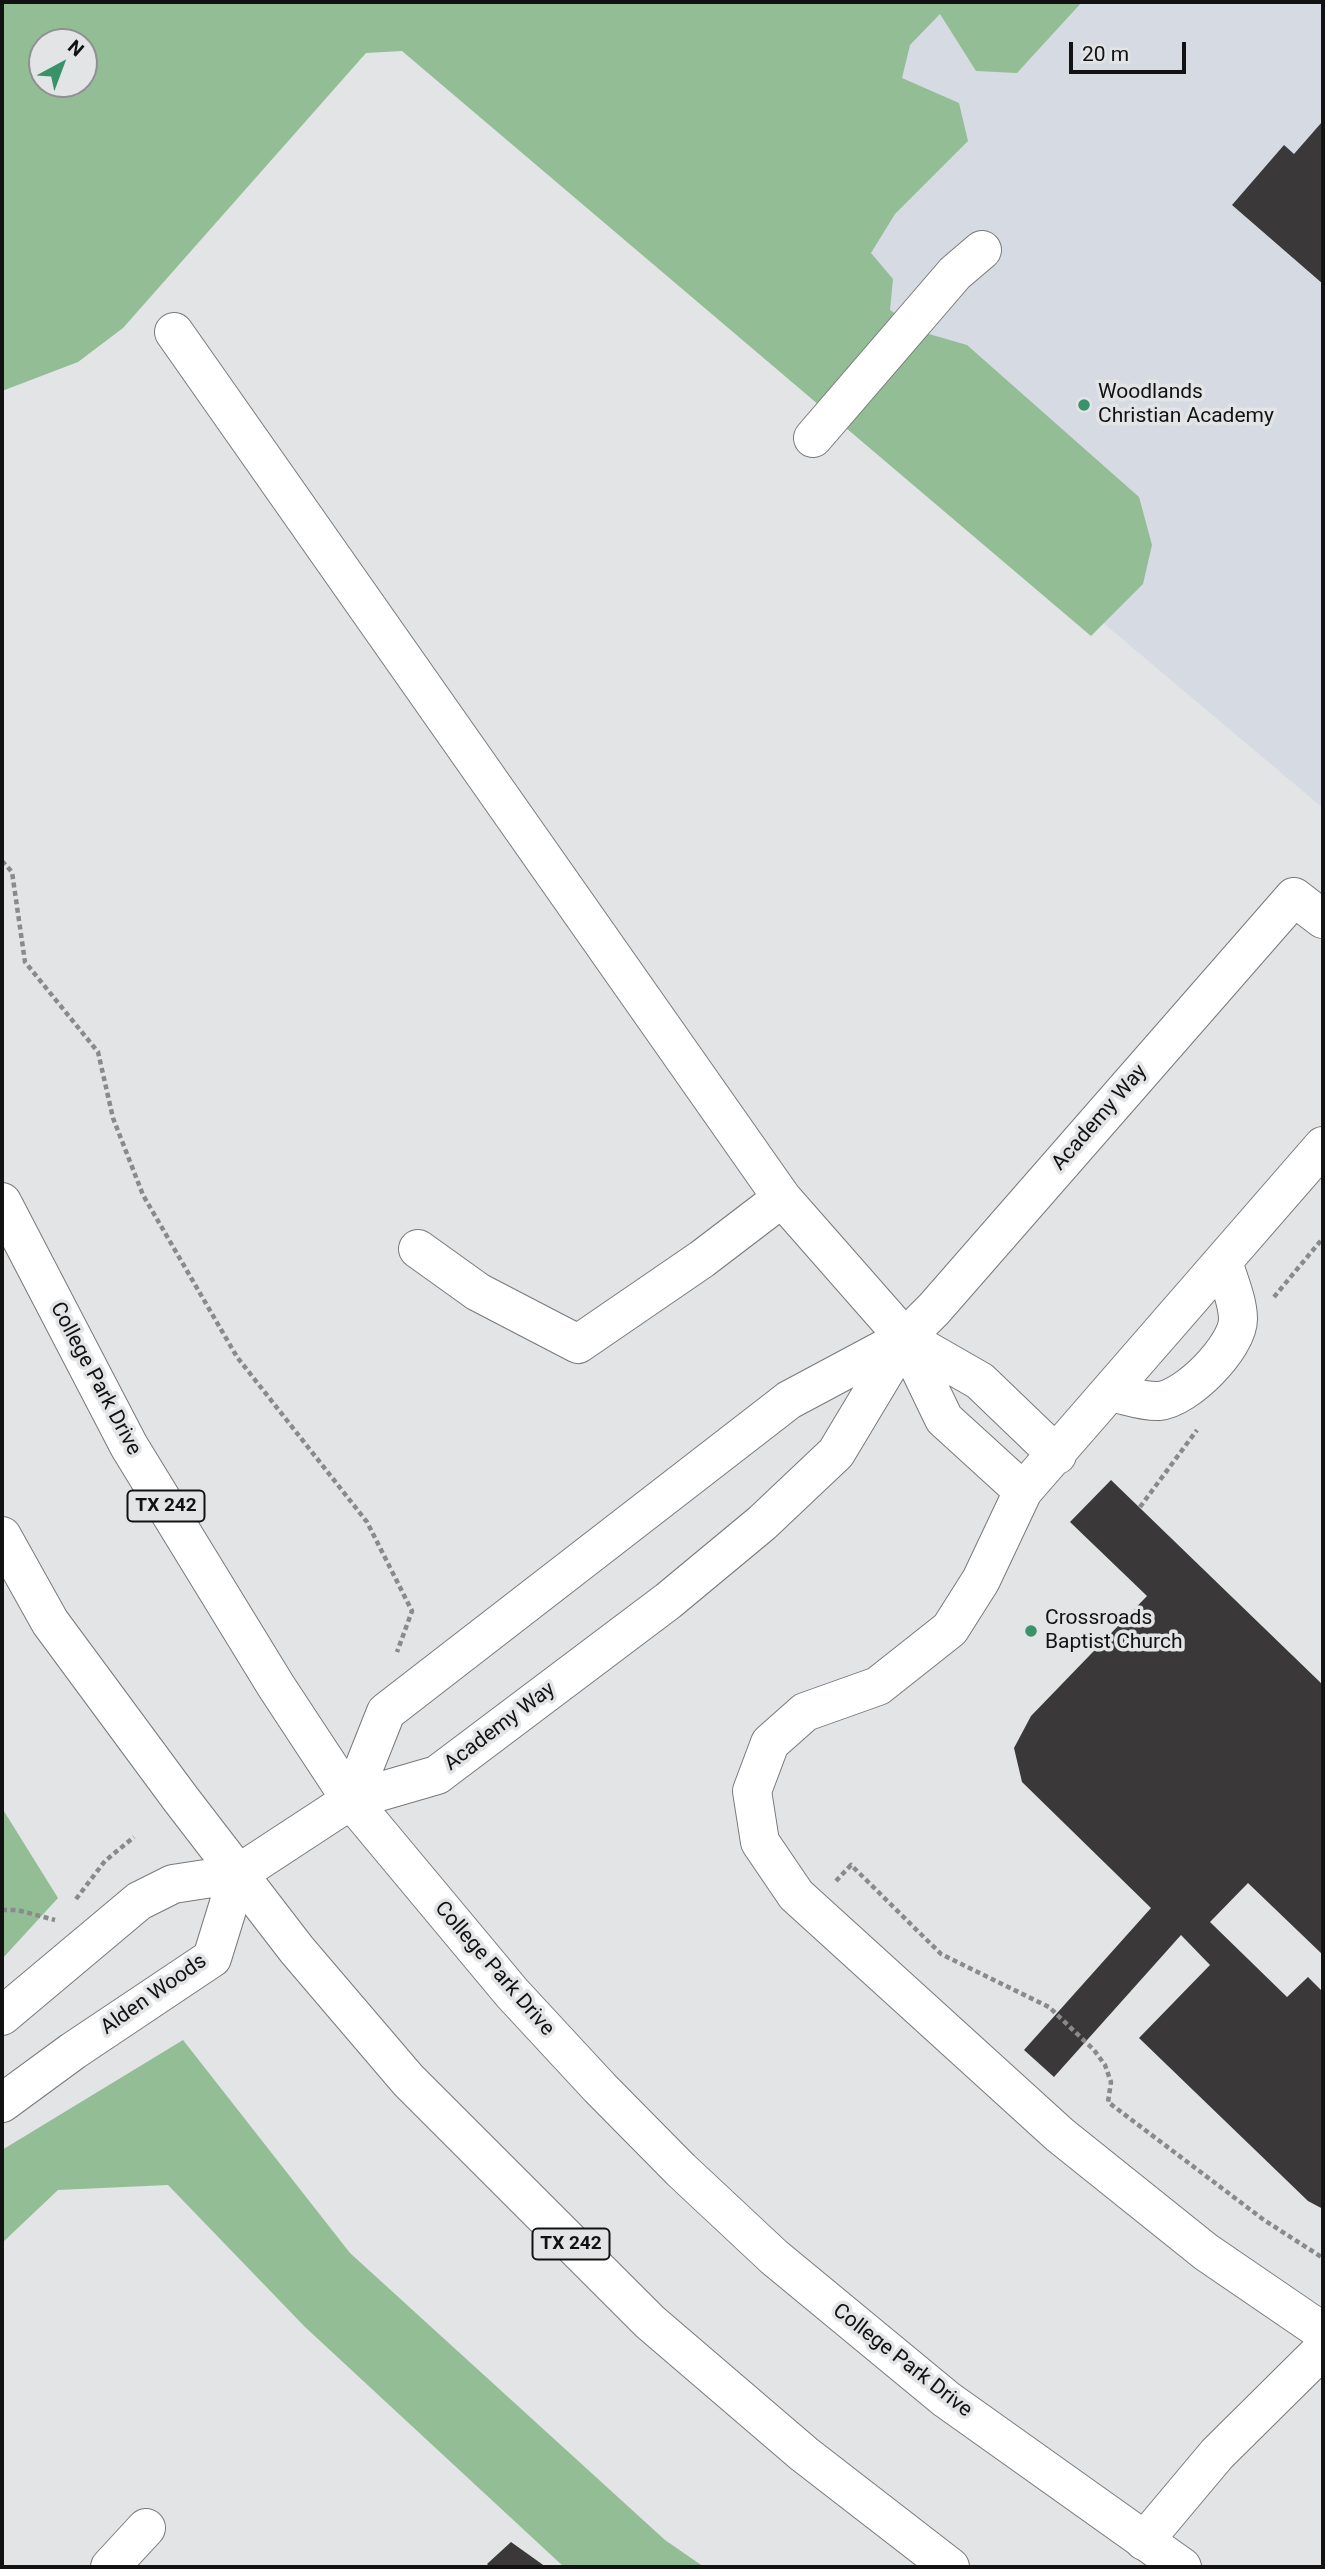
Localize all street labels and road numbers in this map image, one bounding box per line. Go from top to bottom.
street label: Academy Way [1047,1060,1153,1176]
street label: College Park Drive [44,1298,146,1460]
road number: TX 242 [128,1490,204,1522]
street label: Academy Way [440,1677,560,1777]
street label: College Park Drive [429,1897,559,2041]
street label: Alden Woods [96,1949,212,2041]
road number: TX 242 [532,2228,610,2260]
street label: College Park Drive [827,2299,977,2423]

